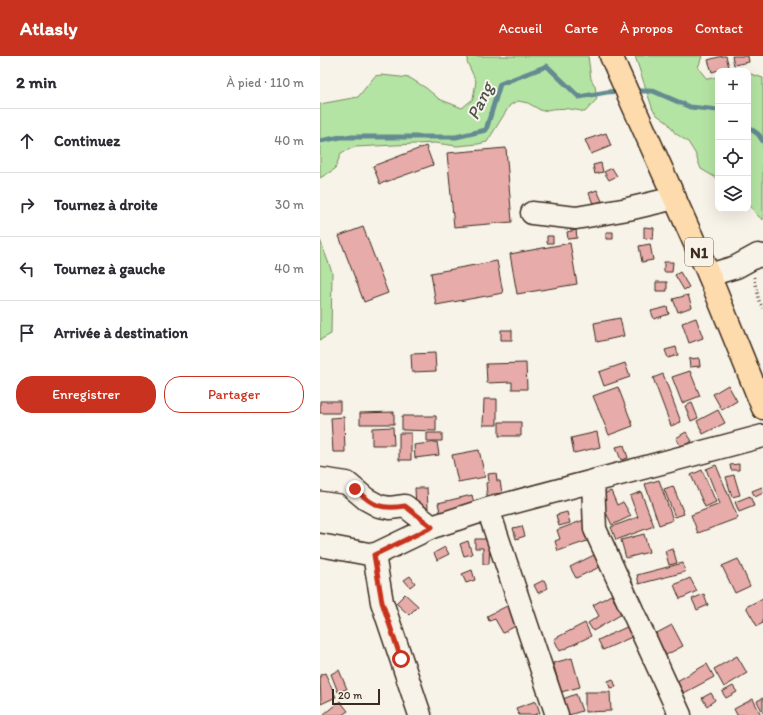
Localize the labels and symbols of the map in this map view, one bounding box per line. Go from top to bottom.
water label: Pang [462,76,499,123]
road number: N1 [685,238,713,266]
route end [346,480,364,498]
route start [392,650,410,668]
scale bar [332,687,380,706]

